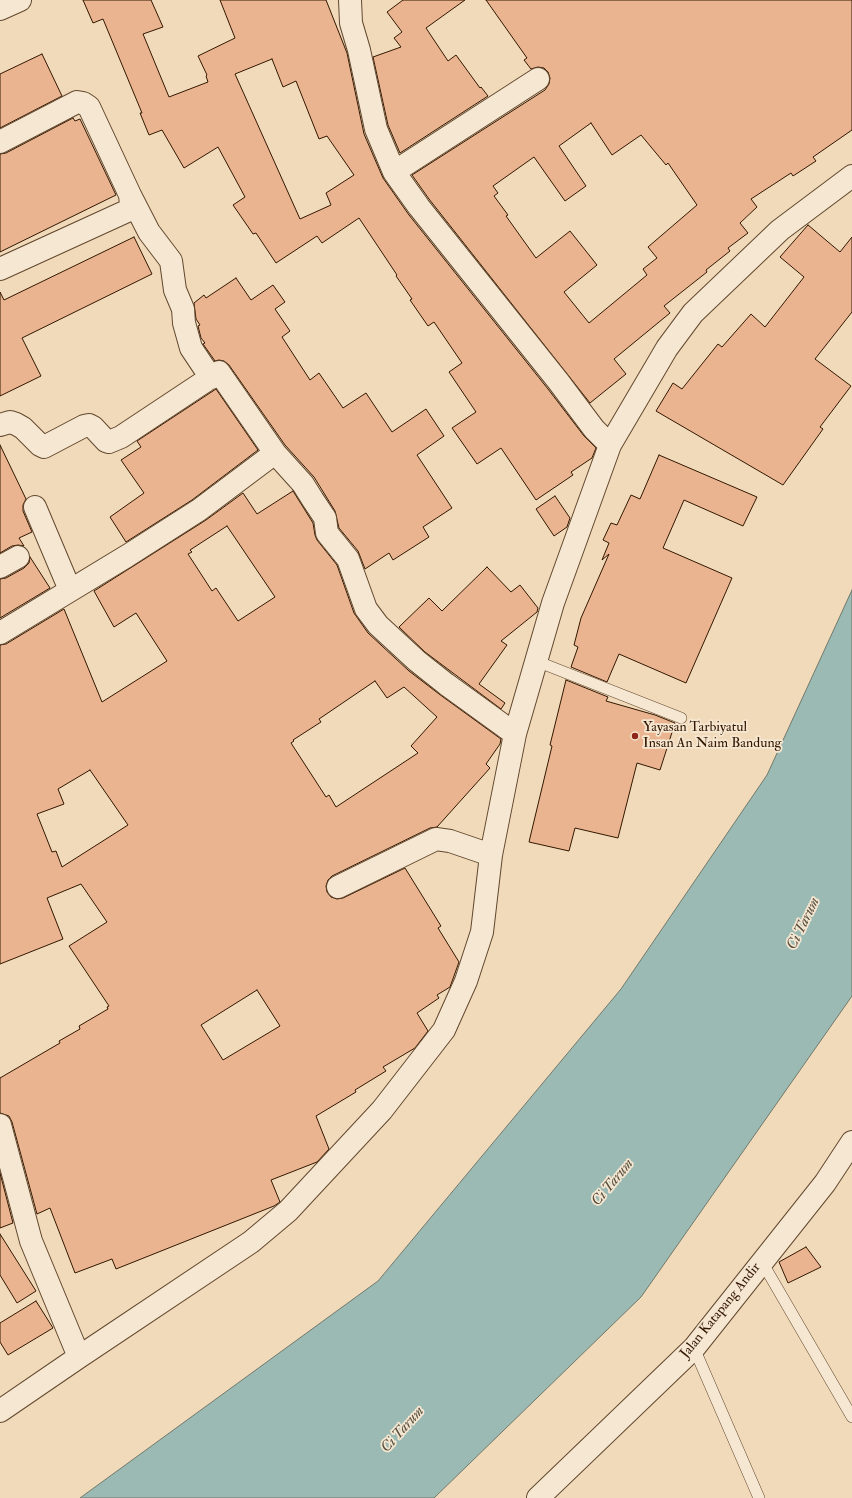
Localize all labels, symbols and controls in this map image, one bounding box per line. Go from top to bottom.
place label: Yayasan Tarbiyatul Insan An Naim Bandung [643,720,781,752]
marker: Yayasan Tarbiyatul Insan An Naim Bandung [630,731,640,741]
water label: Ci Tarum [784,895,824,953]
water label: Ci Tarum [588,1156,638,1210]
street label: Jalan Katapang Andir [677,1260,765,1362]
water label: Ci Tarum [378,1403,428,1457]

